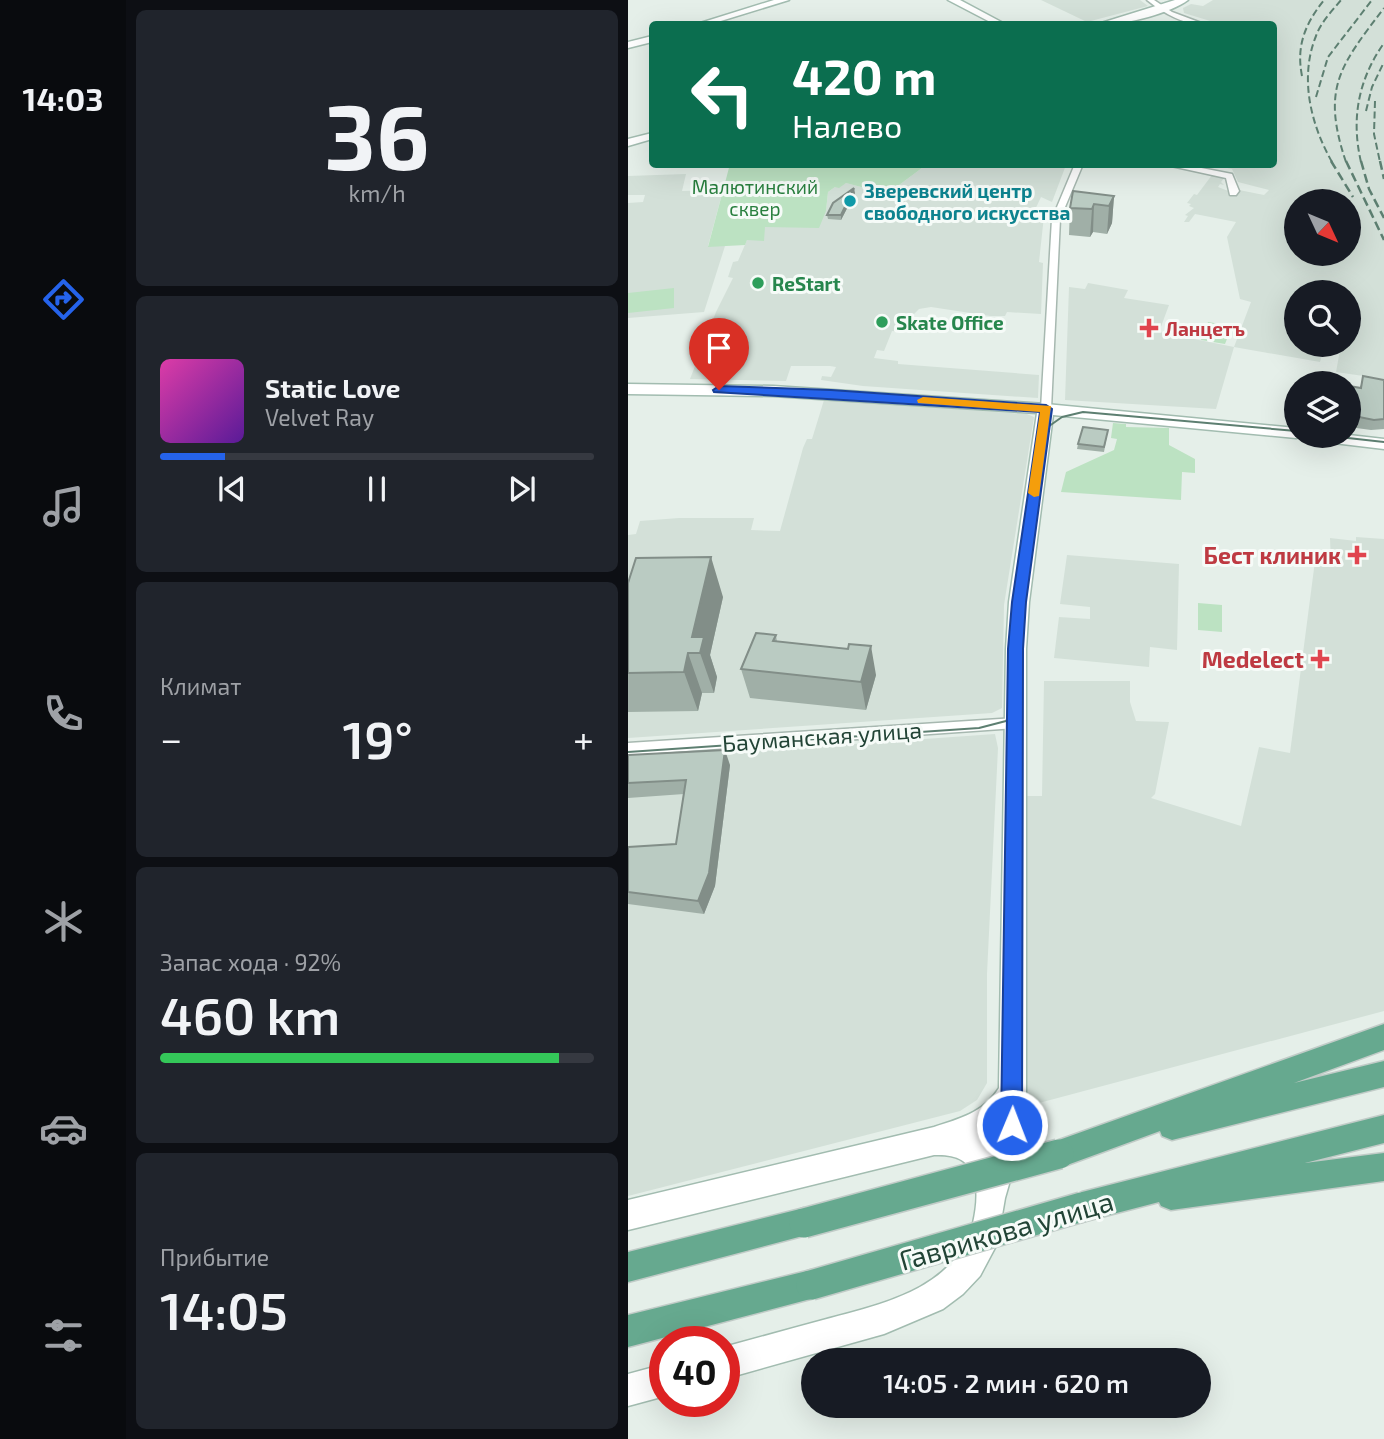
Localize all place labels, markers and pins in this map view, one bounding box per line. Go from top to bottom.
place label: Зверевский центр свободного искусства [864,179,1070,224]
marker: Зверевский центр свободного искусства [842,193,858,209]
place label: ReStart [772,272,841,295]
marker: ReStart [750,275,766,291]
place label: Skate Office [896,311,1004,334]
marker: Skate Office [874,314,890,330]
place label: Ланцетъ [1165,317,1245,340]
pin [689,318,749,390]
marker: Ланцетъ [1139,318,1159,338]
place label: Бест клиник [1204,541,1341,569]
marker: Бест клиник [1347,545,1367,565]
place label: Medelect [1202,645,1304,673]
marker: Medelect [1310,649,1330,669]

